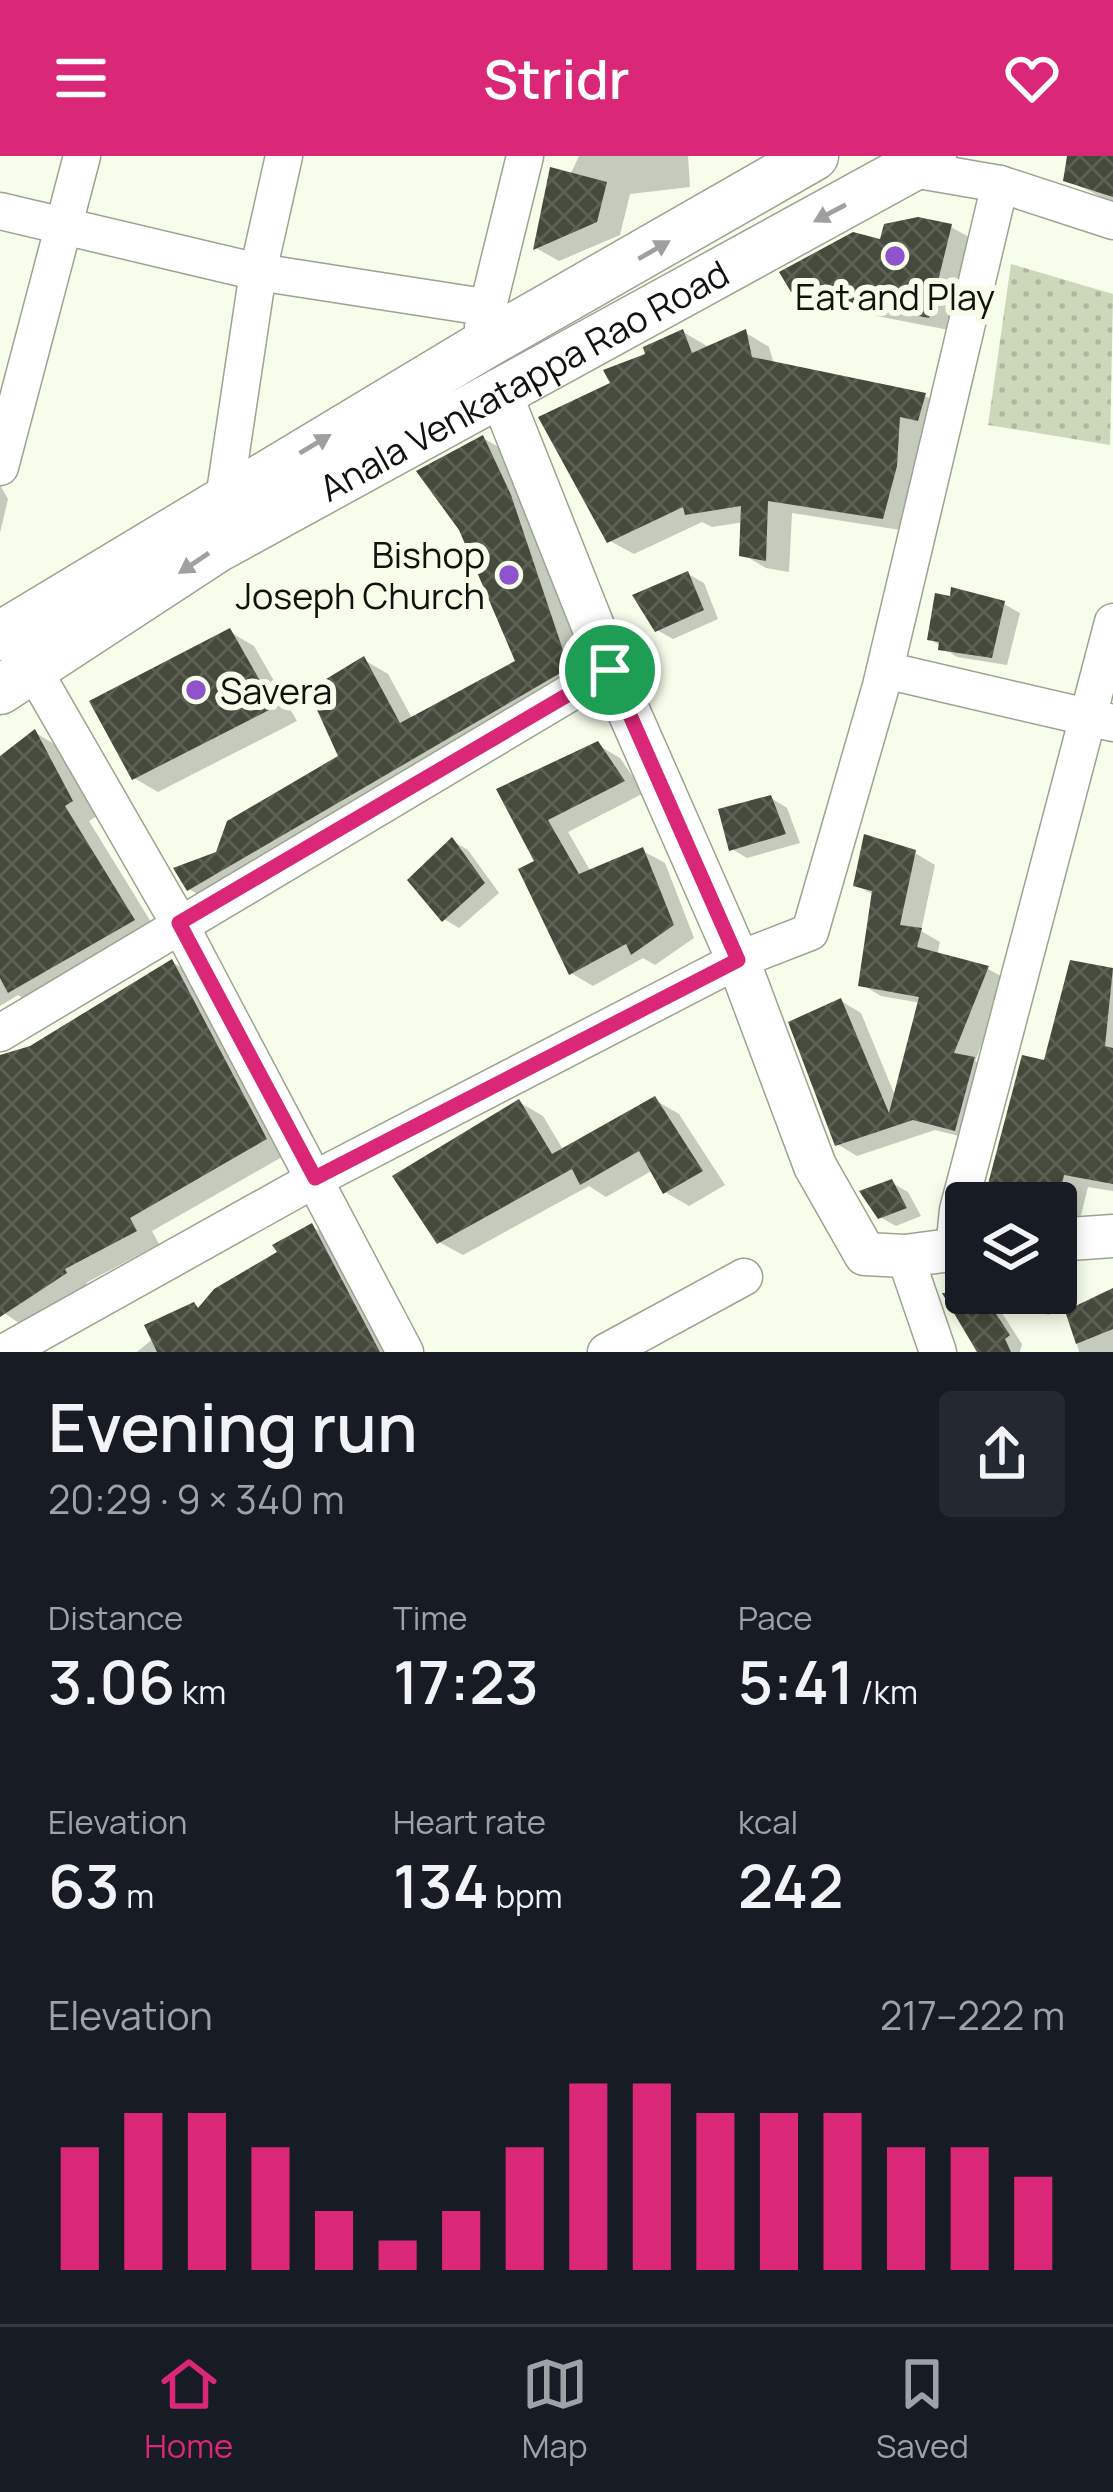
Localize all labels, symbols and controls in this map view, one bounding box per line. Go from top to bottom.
text: Stridr [483,41,630,115]
icon: menu [48,45,114,111]
icon: heart [999,45,1065,111]
one-way arrow [812,202,847,223]
one-way arrow [636,240,671,261]
marker: Eat and Play [882,243,908,269]
street label: Anala Venkatappa Rao Road [310,248,737,512]
place label: Eat and Play [795,272,995,321]
one-way arrow [299,435,332,456]
place label: Bishop Joseph Church [235,530,485,620]
one-way arrow [178,551,210,574]
marker: Bishop Joseph Church [496,562,522,588]
pin [559,619,661,721]
icon: arrive [577,637,643,703]
place label: Savera [220,666,332,715]
marker: Savera [183,677,209,703]
map controls [945,1182,1077,1314]
button: layers [945,1182,1077,1314]
text: Evening run [48,1382,418,1472]
button: share [939,1391,1065,1517]
text: 20:29 · 9 × 340 m [48,1472,345,1526]
text: Distance [48,1595,183,1640]
text: Time [393,1595,468,1640]
text: Pace [738,1595,813,1640]
text: 3.06 [48,1640,175,1722]
text: 17:23 [393,1640,539,1722]
text: 5:41 [738,1640,854,1722]
text: km [175,1669,226,1714]
text: /km [854,1669,918,1714]
text: Elevation [48,1799,187,1844]
text: Heart rate [393,1799,546,1844]
text: kcal [738,1799,798,1844]
text: 63 [48,1844,120,1926]
text: 134 [393,1844,489,1926]
text: 242 [738,1844,843,1926]
text: m [120,1873,154,1918]
text: bpm [489,1873,562,1918]
text: Elevation [48,1988,213,2042]
text: 217–222 m [880,1988,1065,2042]
tab: Home [144,2351,233,2468]
tab: Map [522,2351,588,2468]
tab: Saved [876,2351,969,2468]

